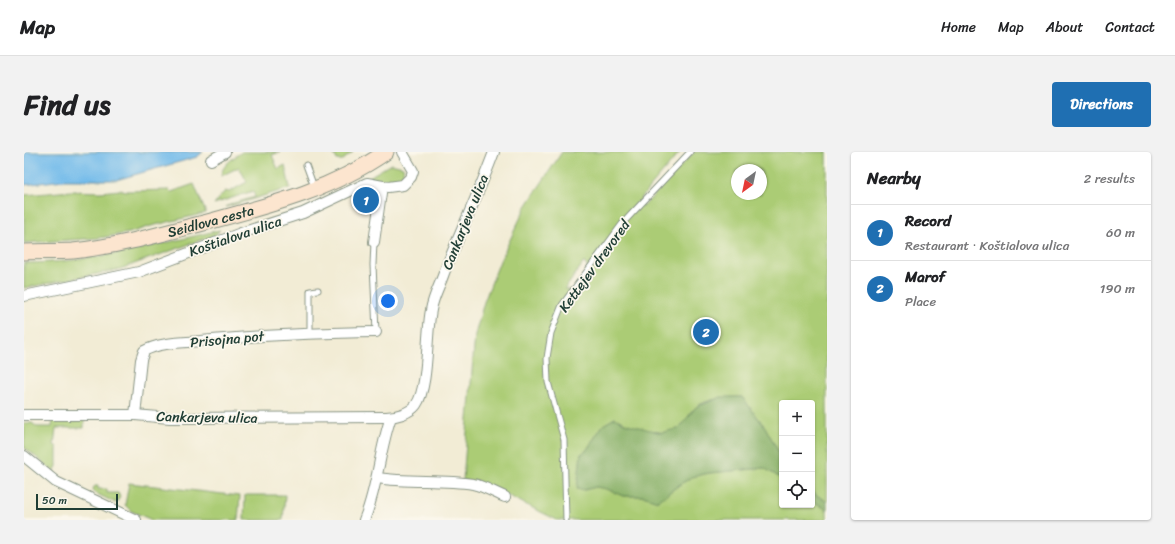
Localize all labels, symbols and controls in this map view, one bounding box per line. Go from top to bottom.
text: Map [20,11,55,44]
text: Home [941,15,976,40]
text: Map [998,15,1024,40]
text: About [1046,15,1083,40]
text: Contact [1105,15,1155,40]
text: Find us [24,80,111,129]
button: Directions [1052,82,1151,127]
text: Nearby [867,163,921,193]
north arrow [731,164,767,200]
text: 2 results [1084,167,1135,190]
street label: Cankarjeva ulica [435,171,496,274]
pin: 1 [353,185,379,215]
street label: Seidlova cesta [165,198,257,245]
text: Record [905,208,951,234]
street label: Koštialova ulica [185,209,286,264]
street label: Kettejev drevored [552,213,638,318]
text: 1 [877,221,883,244]
text: 60 m [1106,221,1135,244]
text: Restaurant · Koštialova ulica [905,234,1069,257]
text: Marof [905,264,945,290]
text: 2 [876,277,884,300]
text: 190 m [1100,277,1135,300]
text: Place [905,290,936,313]
your location [378,291,398,311]
pin: 2 [693,317,719,347]
street label: Prisojna pot [189,324,266,355]
map controls [779,400,815,508]
button: + [779,400,815,436]
street label: Cankarjeva ulica [156,404,258,431]
button: − [779,436,815,472]
button: locate [779,472,815,508]
text: 50 m [42,491,67,510]
scale bar [36,492,118,511]

